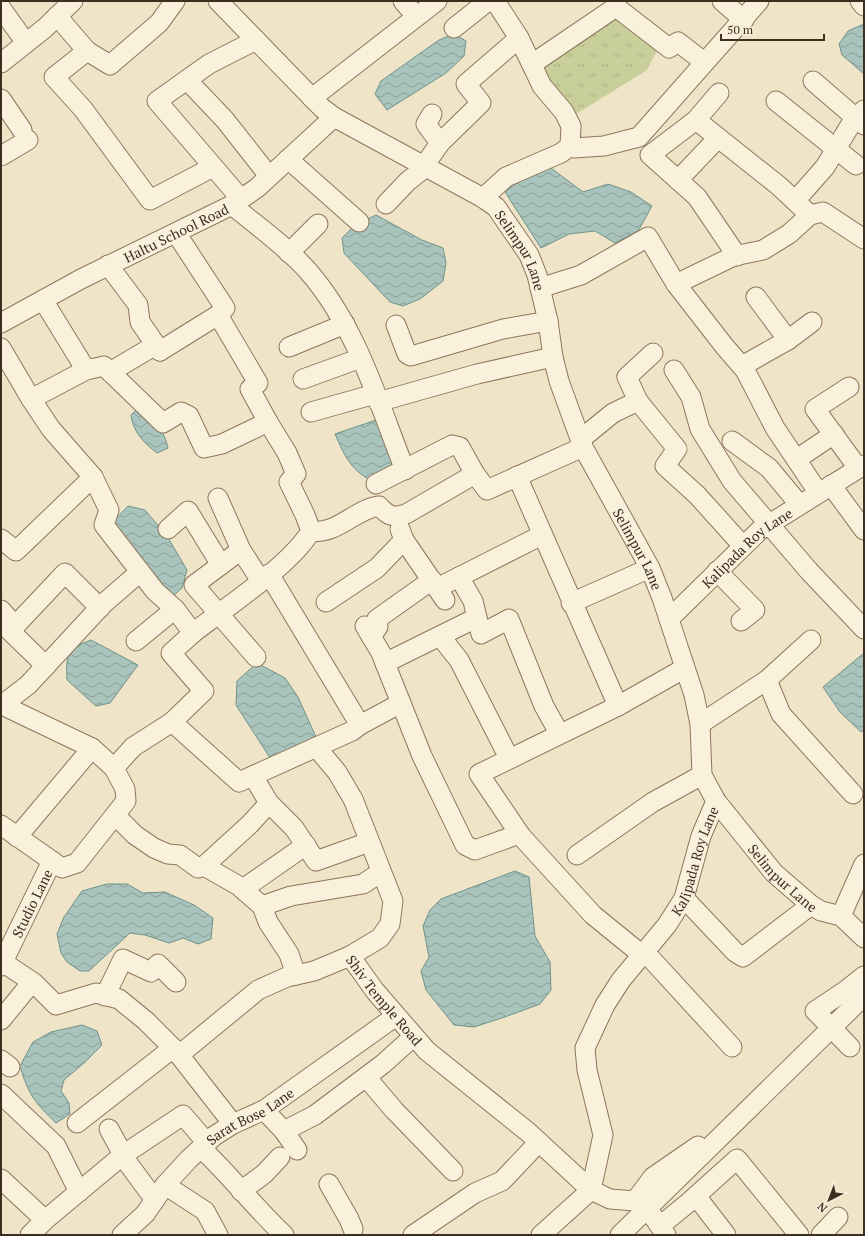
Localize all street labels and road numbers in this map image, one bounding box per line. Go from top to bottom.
street label: Haltu School Road [120,199,232,266]
street label: Selimpur Lane [491,206,550,292]
street label: Kalipada Roy Lane [697,503,796,592]
street label: Selimpur Lane [609,504,667,593]
street label: Kalipada Roy Lane [666,803,722,919]
street label: Selimpur Lane [744,839,821,916]
street label: Studio Lane [7,866,56,940]
street label: Shiv Temple Road [342,951,427,1049]
street label: Sarat Bose Lane [202,1082,297,1148]

